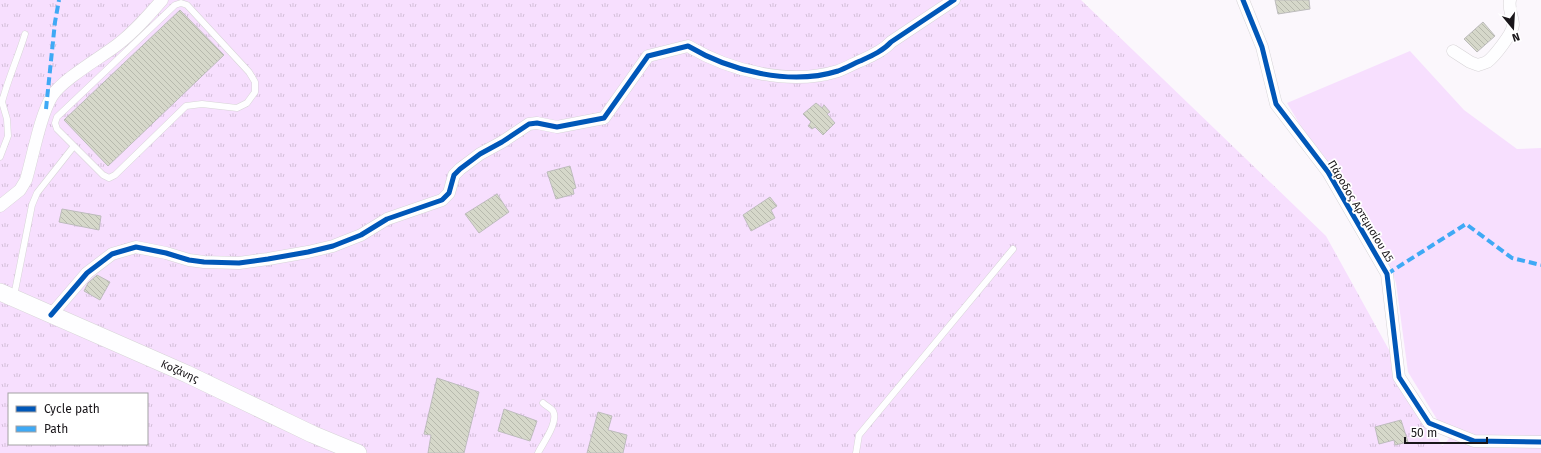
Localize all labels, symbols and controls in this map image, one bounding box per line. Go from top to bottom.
north arrow [1493,8,1533,48]
text: N [1510,30,1521,44]
street label: Πάροδος Αρτεμισίου Δ5 [1325,158,1396,265]
street label: Κοζάνης [159,357,201,386]
legend [8,393,148,445]
text: Cycle path [44,402,100,416]
scale bar [1405,419,1487,445]
text: Path [44,422,68,436]
text: 50 m [1411,426,1437,440]

